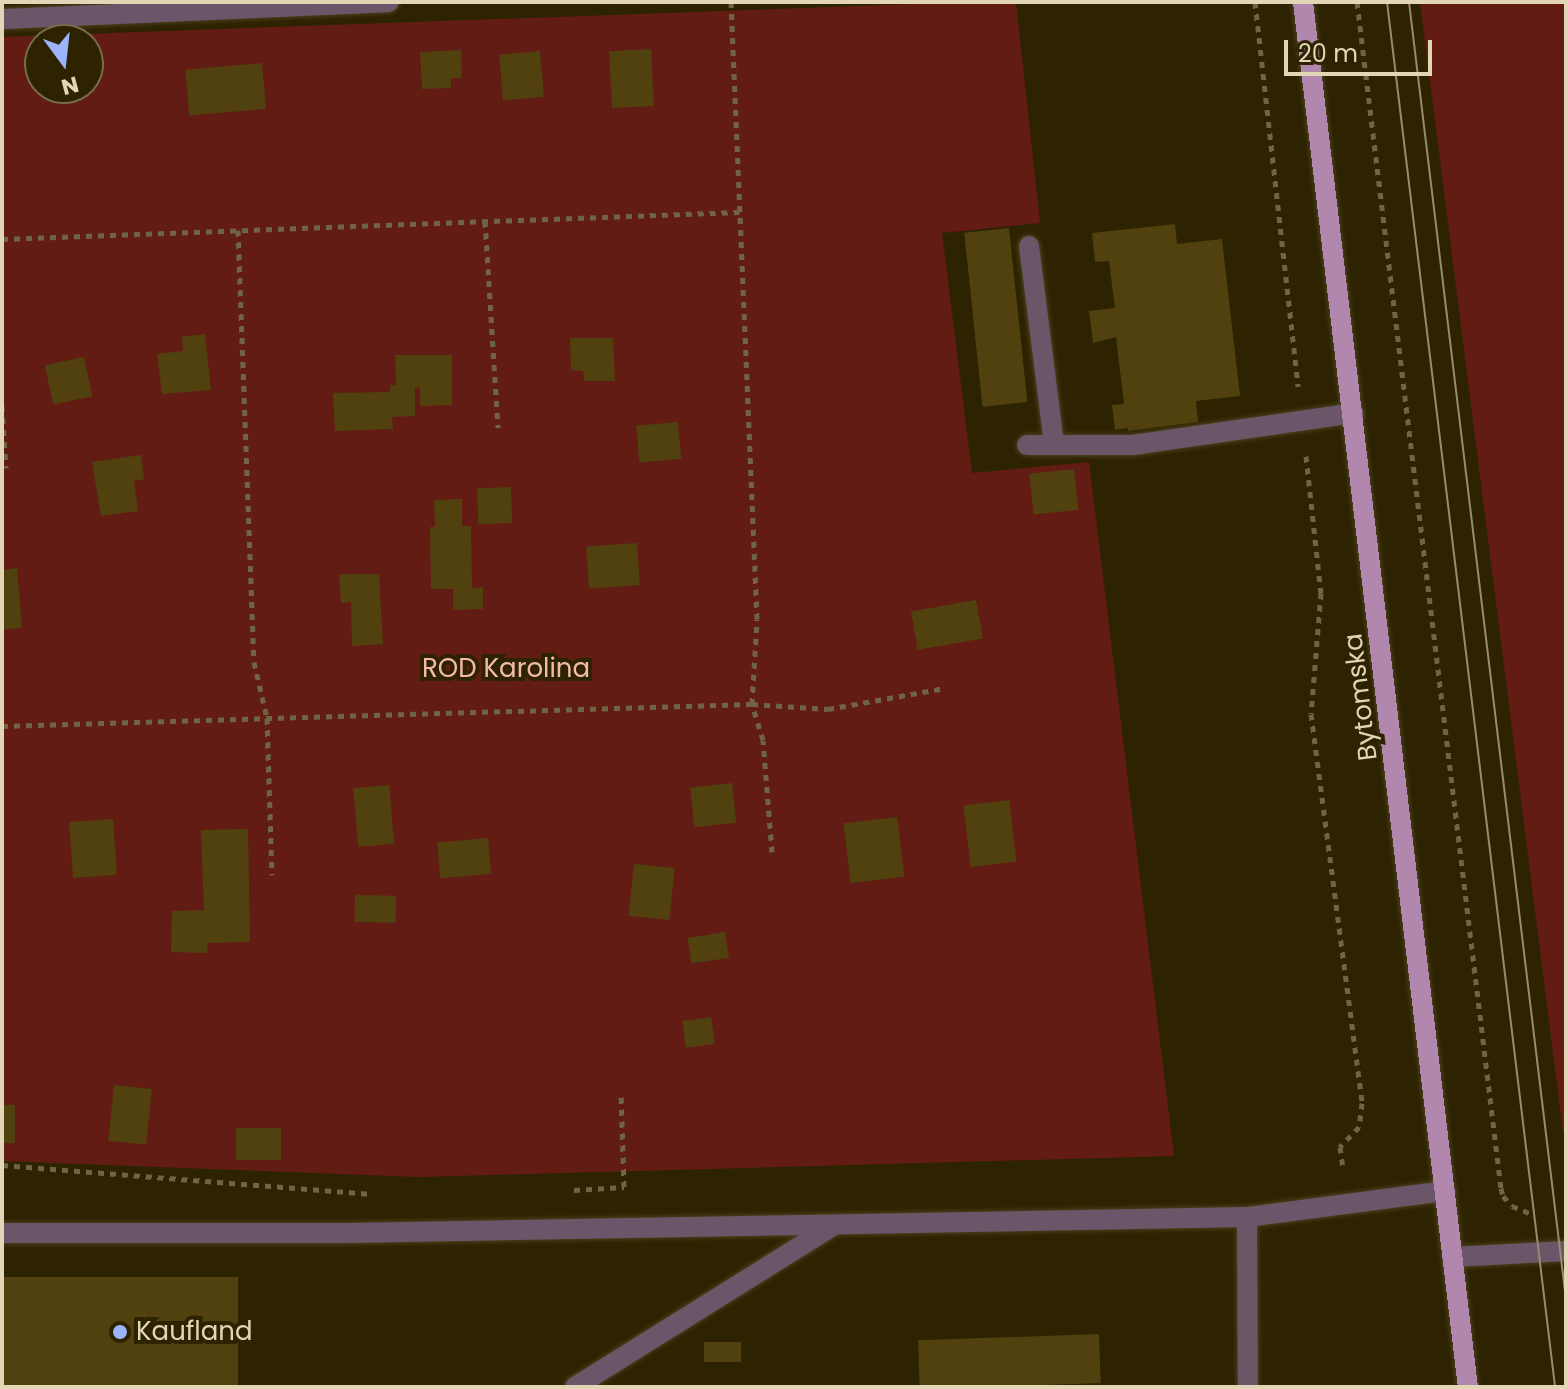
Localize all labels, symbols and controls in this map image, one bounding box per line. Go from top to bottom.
north arrow [24,24,104,104]
scale bar [1288,24,1436,74]
text: 20 m [1298,37,1358,70]
text: N [58,69,82,103]
street label: Bytomska [1338,632,1384,762]
park label: ROD Karolina [422,653,590,685]
place label: Kaufland [136,1316,253,1348]
marker: Kaufland [111,1323,129,1341]

